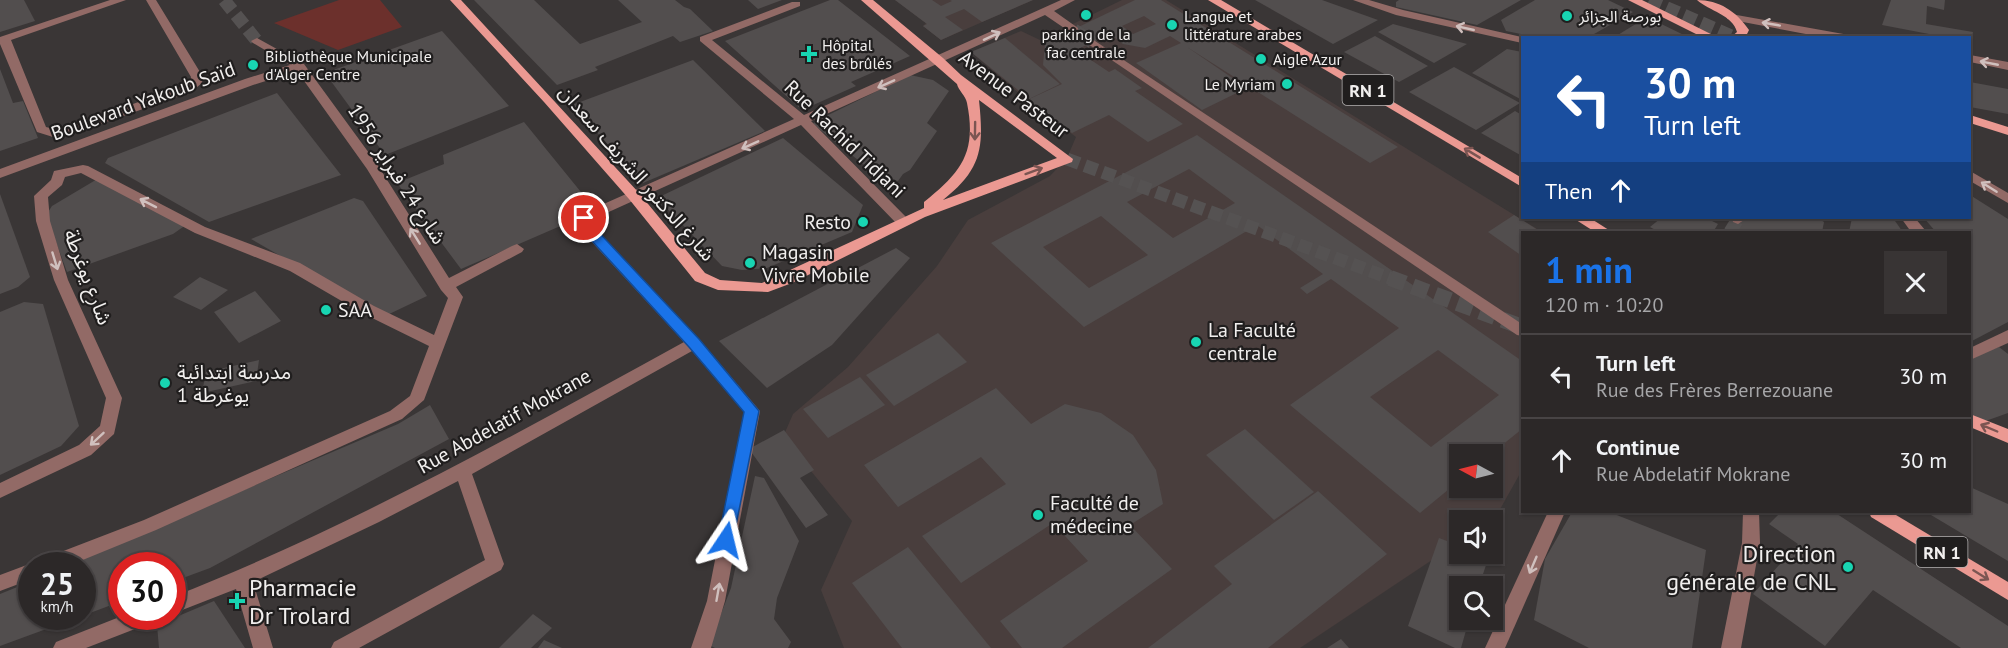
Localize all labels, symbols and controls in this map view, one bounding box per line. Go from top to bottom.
place label: Langue et littérature arabes [1184,6,1302,44]
place label: بورصة الجزائر [1578,6,1661,26]
marker: parking de la fac centrale [1079,8,1093,22]
marker: بورصة الجزائر [1560,9,1574,23]
marker: Langue et littérature arabes [1165,18,1179,32]
one-way arrow [1762,18,1781,29]
one-way arrow [1456,21,1475,33]
place label: parking de la fac centrale [1041,24,1131,62]
one-way arrow [983,29,1001,41]
place label: Hôpital des brûlés [822,35,892,73]
street label: Avenue Pasteur [954,44,1074,144]
marker: Hôpital des brûlés [800,45,818,63]
place label: Bibliothèque Municipale d'Alger Centre [265,46,432,84]
place label: Aigle Azur [1273,49,1343,69]
marker: Aigle Azur [1254,52,1268,66]
text: 30 m [1644,55,1736,110]
street label: Boulevard Yakoub Saïd [47,56,239,146]
one-way arrow [1979,57,1999,68]
marker: Bibliothèque Municipale d'Alger Centre [246,58,260,72]
icon: left [1545,60,1623,138]
street label: Rue Rachid Tidjani [779,74,911,204]
place label: Le Myriam [1205,74,1275,94]
road number: RN 1 [1342,75,1394,105]
marker: Le Myriam [1280,77,1294,91]
street label: شارغ الدكتور الشريف سعدان [552,79,721,268]
one-way arrow [877,79,895,90]
street label: شارع 24 فبراير 1956 [340,99,452,250]
text: Turn left [1644,108,1741,142]
one-way arrow [969,121,981,141]
one-way arrow [742,140,760,151]
one-way arrow [1464,146,1481,158]
one-way arrow [1024,165,1042,176]
icon: ahead [1604,174,1637,207]
text: Then [1545,177,1592,205]
one-way arrow [1981,180,1998,192]
pin [558,192,609,243]
one-way arrow [140,197,158,208]
icon: arrive [567,201,600,234]
place label: Resto [804,209,851,235]
marker: Resto [856,215,870,229]
street label: شارع يوغرطة [56,225,118,329]
one-way arrow [409,228,422,245]
place label: Magasin Vivre Mobile [761,239,869,288]
text: 1 min [1545,246,1633,293]
one-way arrow [50,251,61,270]
button: close [1884,251,1947,314]
marker: Magasin Vivre Mobile [743,256,757,270]
text: 120 m · 10:20 [1545,292,1663,318]
place label: SAA [338,297,372,323]
marker: SAA [319,303,333,317]
place label: La Faculté centrale [1208,317,1296,366]
marker: La Faculté centrale [1189,335,1203,349]
text: Turn left [1596,349,1676,377]
place label: مدرسة ابتدائية يوغرطة 1 [177,359,291,408]
icon: left [1545,360,1578,393]
text: 30 m [1899,362,1947,390]
street label: Rue Abdelatif Mokrane [413,363,595,479]
marker: مدرسة ابتدائية يوغرطة 1 [158,376,172,390]
text: Rue des Frères Berrezouane [1596,377,1833,403]
one-way arrow [1980,422,1998,433]
one-way arrow [90,432,105,446]
text: Continue [1596,433,1680,461]
north arrow [1449,444,1503,498]
map controls [1449,444,1503,630]
icon: ahead [1545,444,1578,477]
text: 30 m [1899,446,1947,474]
text: Rue Abdelatif Mokrane [1596,461,1790,487]
place label: Faculté de médecine [1050,490,1139,539]
position arrow [694,508,758,572]
marker: Faculté de médecine [1031,508,1045,522]
button: sound [1449,510,1503,564]
road number: RN 1 [1916,537,1968,567]
place label: Direction générale de CNL [1666,538,1836,597]
speed limit sign: 30 [108,552,186,630]
one-way arrow [1527,556,1538,574]
marker: Direction générale de CNL [1841,560,1855,574]
text: 25 [40,564,74,603]
one-way arrow [1972,569,1989,581]
place label: Pharmacie Dr Trolard [249,572,356,631]
button: search [1449,576,1503,630]
one-way arrow [713,583,724,602]
marker: Pharmacie Dr Trolard [230,594,244,608]
text: km/h [41,597,73,616]

